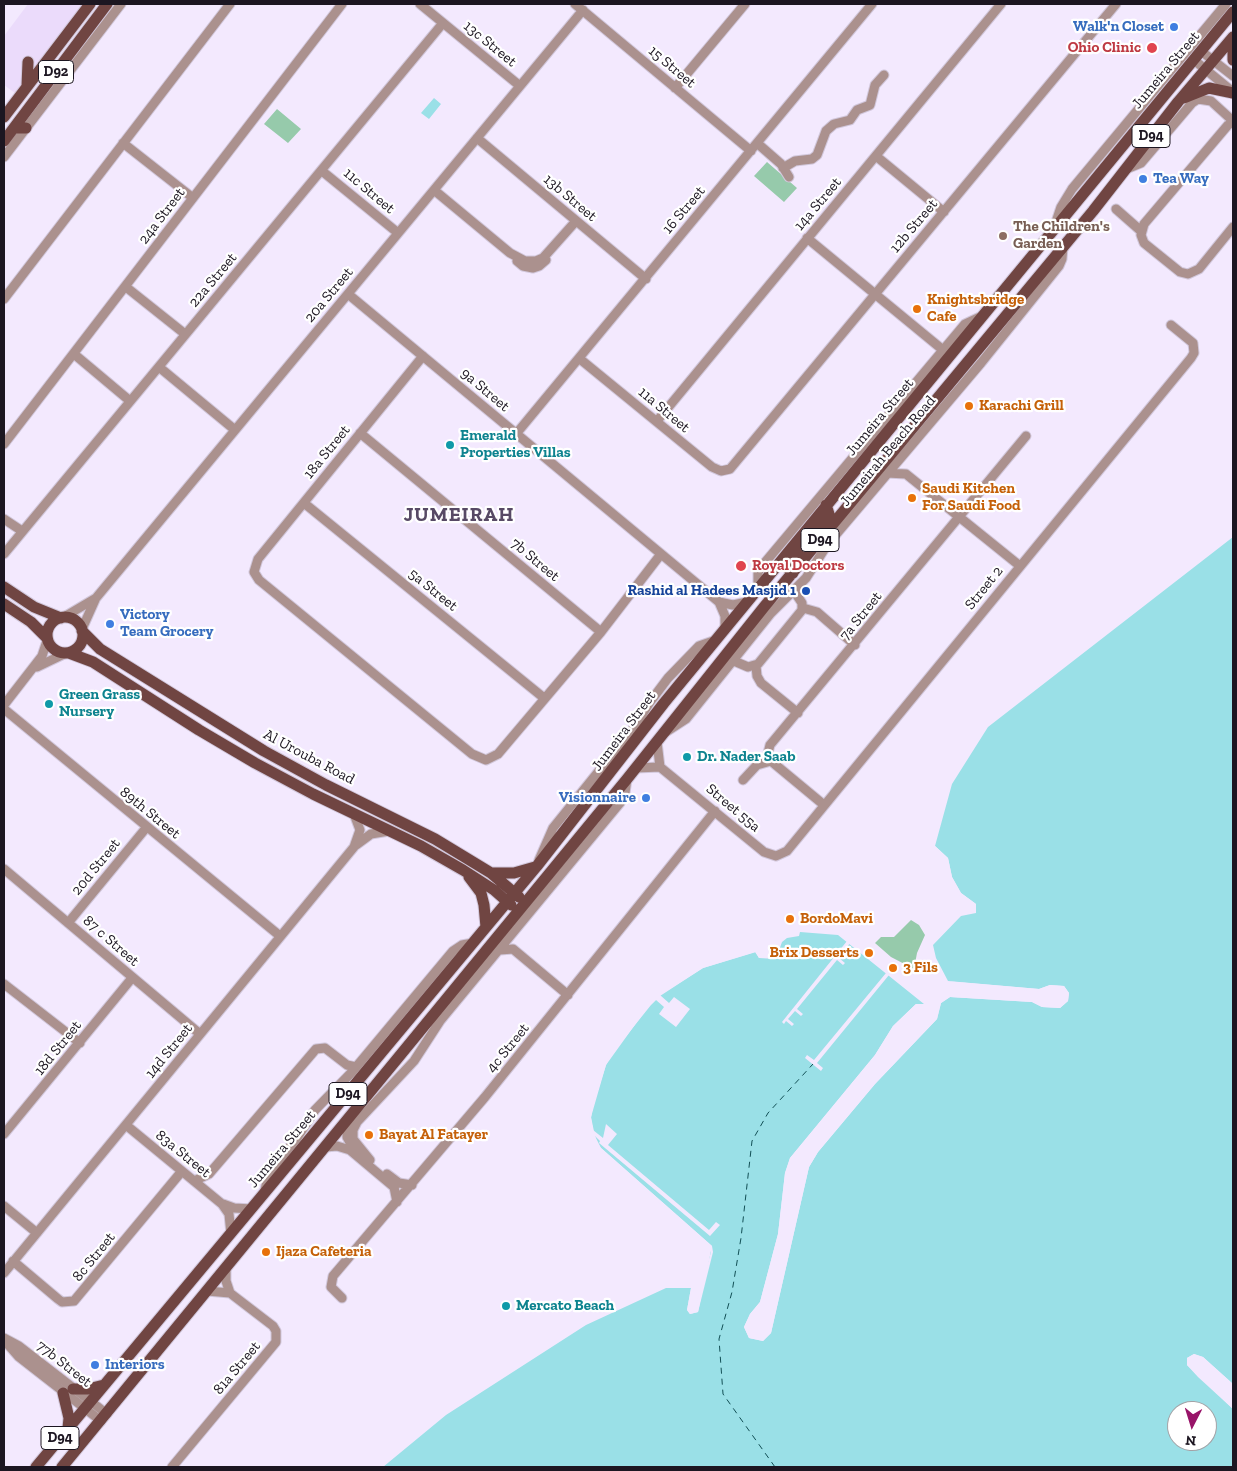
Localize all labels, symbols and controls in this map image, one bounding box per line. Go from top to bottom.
street label: 13c Street [460,17,520,71]
place label: Walk'n Closet [1073,18,1164,36]
marker: Walk'n Closet [1168,21,1180,33]
street label: Jumeira Street [1128,28,1204,112]
place label: Ohio Clinic [1068,39,1141,57]
marker: Ohio Clinic [1145,41,1159,55]
street label: 15 Street [645,42,699,92]
road number: D92 [38,61,74,84]
road number: D94 [1132,124,1170,148]
street label: 11c Street [340,164,398,218]
place label: Tea Way [1153,170,1209,188]
street label: 13b Street [540,171,600,225]
marker: Tea Way [1137,173,1149,185]
street label: 14a Street [791,174,845,234]
street label: 16 Street [659,183,709,237]
street label: 24a Street [135,184,189,248]
street label: 12b Street [886,196,942,256]
place label: The Children's Garden [1013,218,1110,253]
marker: The Children's Garden [997,230,1009,242]
street label: 22a Street [185,249,241,311]
street label: 20a Street [301,264,357,326]
place label: Knightsbridge Cafe [927,291,1024,326]
marker: Knightsbridge Cafe [911,303,923,315]
street label: 9a Street [457,364,513,416]
street label: Jumeira Street [842,375,918,459]
street label: 11a Street [635,383,693,437]
street label: Jumeirah Beach Road [836,392,940,510]
place label: Karachi Grill [979,397,1064,415]
marker: Karachi Grill [963,400,975,412]
street label: 18a Street [300,421,354,483]
place label: Emerald Properties Villas [460,427,571,462]
marker: Emerald Properties Villas [444,439,456,451]
place label: Saudi Kitchen For Saudi Food [922,480,1021,515]
marker: Saudi Kitchen For Saudi Food [906,492,918,504]
district label: JUMEIRAH [403,503,515,527]
road number: D94 [801,528,839,552]
street label: 7b Street [507,534,563,586]
place label: Royal Doctors [752,557,844,575]
marker: Royal Doctors [734,559,748,573]
street label: Street 2 [961,563,1007,613]
street label: 5a Street [405,565,461,615]
place label: Rashid al Hadees Masjid 1 [627,582,796,600]
marker: Rashid al Hadees Masjid 1 [800,585,812,597]
street label: 7a Street [836,588,886,644]
place label: Victory Team Grocery [120,606,213,641]
marker: Victory Team Grocery [104,618,116,630]
place label: Green Grass Nursery [59,686,140,721]
street label: Jumeira Street [588,687,660,775]
marker: Green Grass Nursery [43,698,55,710]
street label: Al Urouba Road [260,725,358,789]
place label: Dr. Nader Saab [697,748,795,766]
marker: Dr. Nader Saab [681,751,693,763]
street label: Street 55a [702,780,764,836]
street label: 89th Street [116,783,184,843]
place label: Visionnaire [559,789,636,807]
marker: Visionnaire [640,792,652,804]
street label: 20d Street [68,835,124,899]
place label: BordoMavi [800,910,873,928]
street label: 87 c Street [79,912,143,970]
marker: BordoMavi [784,913,796,925]
place label: Brix Desserts [770,944,859,962]
marker: Brix Desserts [863,947,875,959]
place label: 3 Fils [903,959,938,977]
marker: 3 Fils [887,962,899,974]
street label: 18d Street [31,1017,85,1079]
street label: 14d Street [142,1020,196,1082]
street label: 4c Street [483,1020,533,1076]
road number: D94 [329,1082,367,1106]
street label: Jumeira Street [244,1107,320,1191]
street label: 83a Street [152,1126,214,1182]
place label: Bayat Al Fatayer [379,1126,488,1144]
marker: Bayat Al Fatayer [363,1129,375,1141]
street label: 8c Street [69,1229,119,1285]
place label: Ijaza Cafeteria [276,1243,372,1261]
marker: Ijaza Cafeteria [260,1246,272,1258]
place label: Mercato Beach [516,1297,614,1315]
marker: Mercato Beach [500,1300,512,1312]
street label: 77b Street [33,1337,95,1391]
street label: 81a Street [210,1338,264,1398]
place label: Interiors [105,1356,165,1374]
marker: Interiors [89,1359,101,1371]
north arrow [1167,1401,1217,1451]
road number: D94 [41,1426,79,1450]
text: N [1185,1432,1197,1449]

